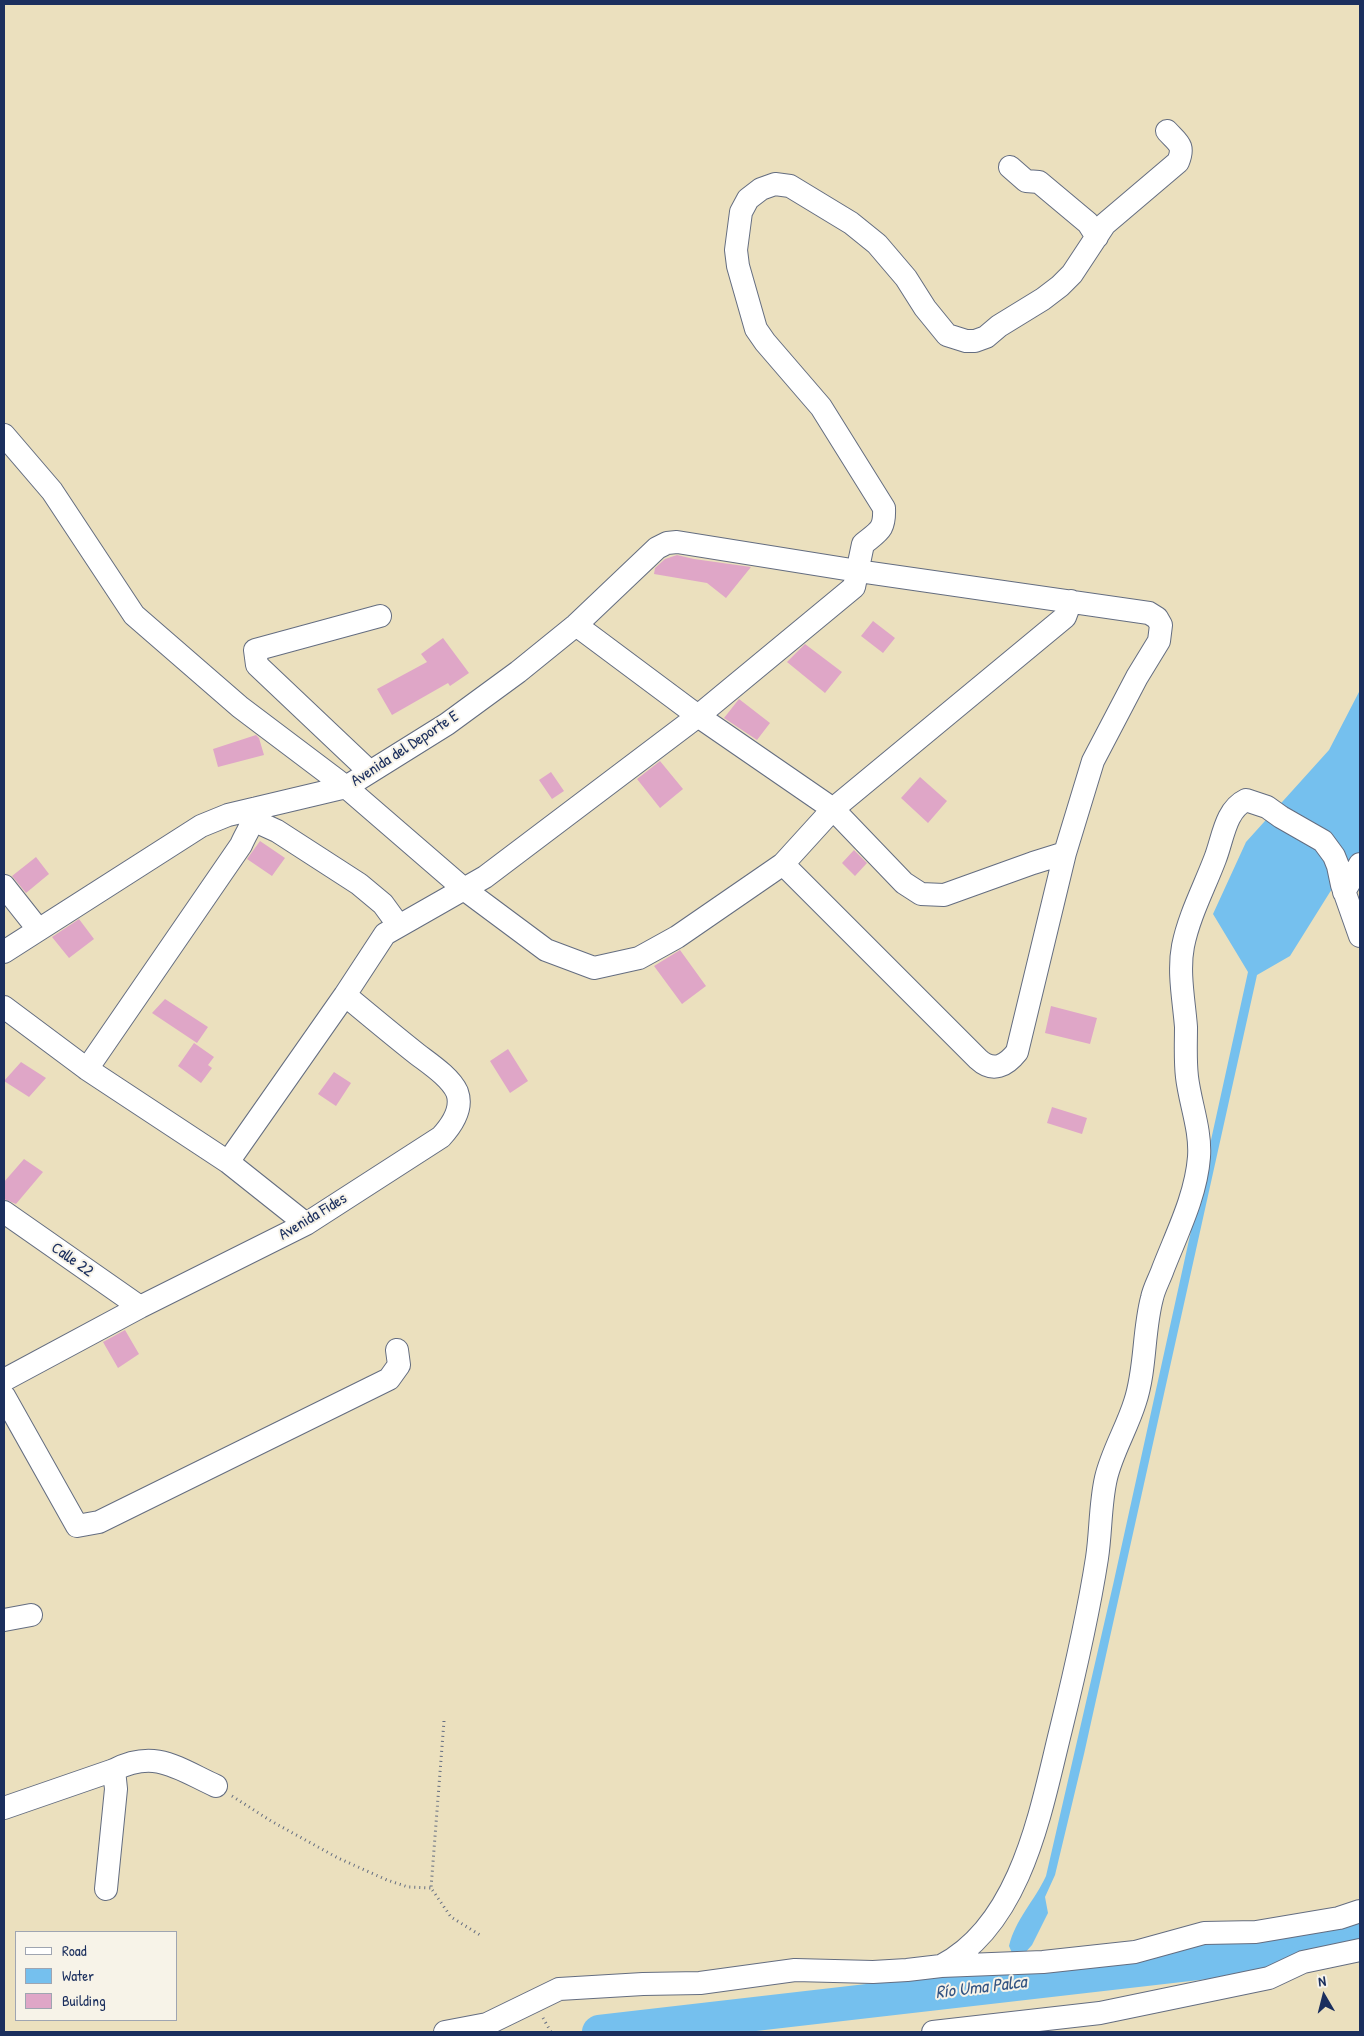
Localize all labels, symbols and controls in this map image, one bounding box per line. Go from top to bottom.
street label: Avenida del Deporte E [348,707,462,791]
street label: Avenida Fides [276,1189,350,1245]
street label: Calle 22 [47,1239,97,1281]
legend [15,1931,178,2021]
text: Road [62,1940,87,1961]
text: Water [62,1965,94,1986]
north arrow [1299,1971,1349,2021]
text: N [1317,1971,1327,1991]
water label: Río Uma Palca [934,1972,1028,2004]
text: Building [62,1990,106,2011]

